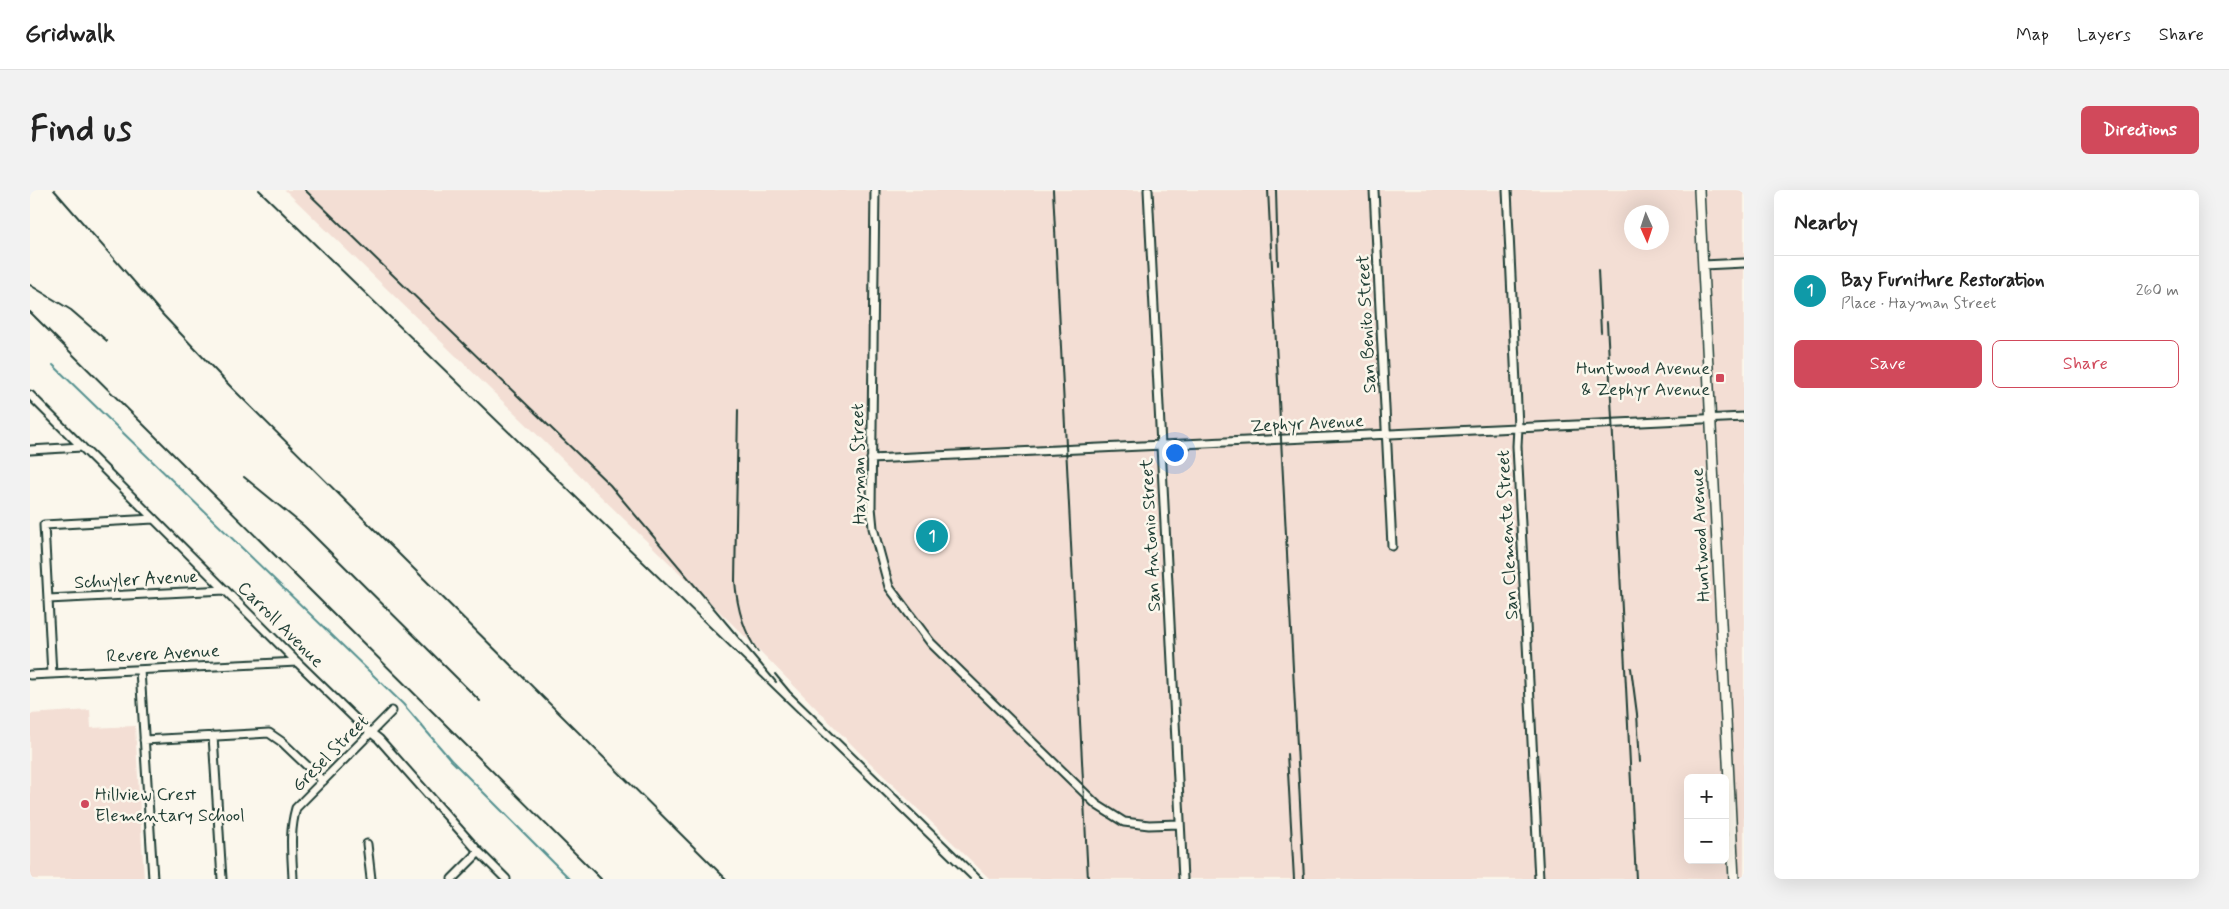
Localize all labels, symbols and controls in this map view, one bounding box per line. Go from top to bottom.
text: Gridwalk [25,19,115,50]
text: Map [2016,23,2049,47]
text: Layers [2077,23,2131,47]
text: Share [2159,23,2204,47]
button: Directions [2081,106,2199,154]
text: Find us [30,107,132,153]
north arrow [1624,205,1669,250]
text: Nearby [1794,209,1858,237]
street label: San Benito Street [1351,254,1383,394]
text: Bay Furniture Restoration [1841,268,2045,293]
text: 1 [1806,280,1814,301]
text: 260 m [2136,280,2179,301]
text: Place · Hayman Street [1841,293,1996,314]
button: Save [1794,340,1982,388]
button: Share [1992,340,2179,388]
place label: Huntwood Avenue & Zephyr Avenue [1576,357,1710,402]
marker: Huntwood Avenue & Zephyr Avenue [1714,372,1726,384]
street label: Hayman Street [846,403,872,525]
street label: Zephyr Avenue [1250,409,1365,439]
your location [1162,440,1188,466]
street label: San Clemente Street [1492,449,1524,620]
street label: San Antonio Street [1135,457,1167,612]
street label: Huntwood Avenue [1685,467,1716,603]
pin: 1 [916,517,948,555]
street label: Schuyler Avenue [74,565,199,595]
street label: Carroll Avenue [232,576,329,673]
street label: Revere Avenue [106,639,220,669]
street label: Gresel Street [287,710,375,798]
map controls [1684,774,1729,864]
button: + [1684,774,1729,819]
place label: Hillview Crest Elementary School [95,783,245,828]
marker: Hillview Crest Elementary School [79,798,91,810]
button: − [1684,819,1729,864]

